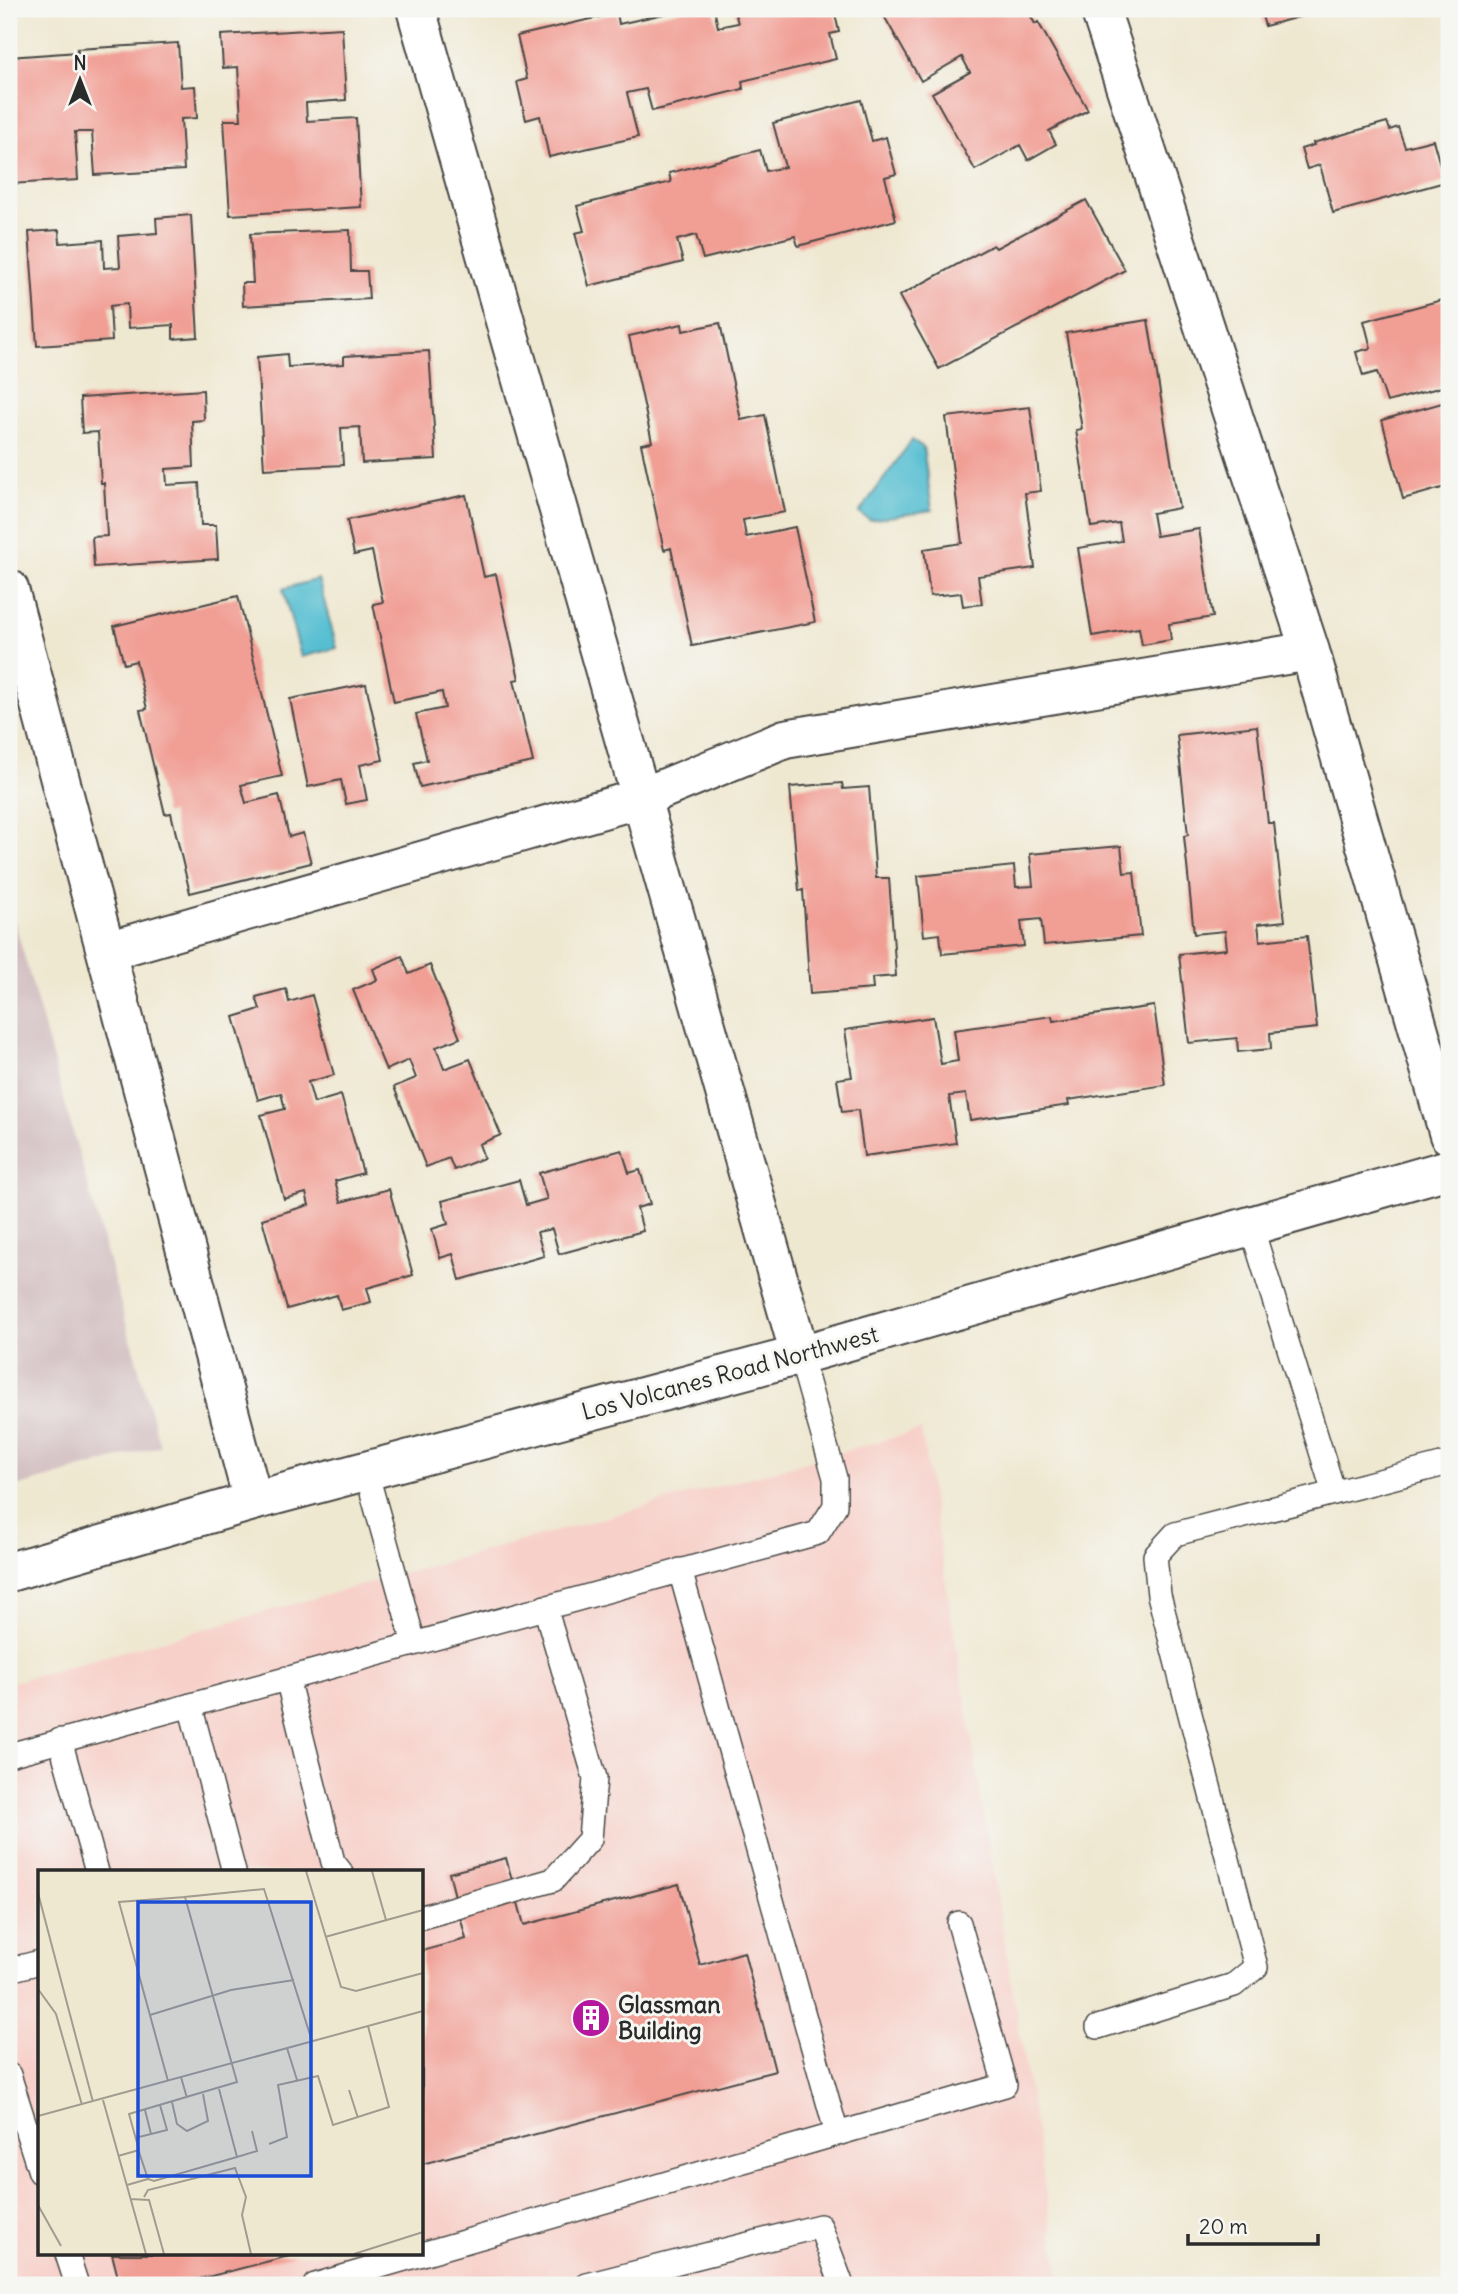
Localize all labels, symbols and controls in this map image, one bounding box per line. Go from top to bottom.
north arrow [46,46,116,116]
text: N [73,51,87,75]
street label: Los Volcanes Road Northwest [578,1319,882,1426]
inset map [38,1870,424,2256]
place label: Glassman Building [618,1990,720,2045]
building icon: Glassman Building [570,1997,612,2039]
scale bar [1188,2203,1318,2247]
text: 20 m [1199,2213,1248,2240]

